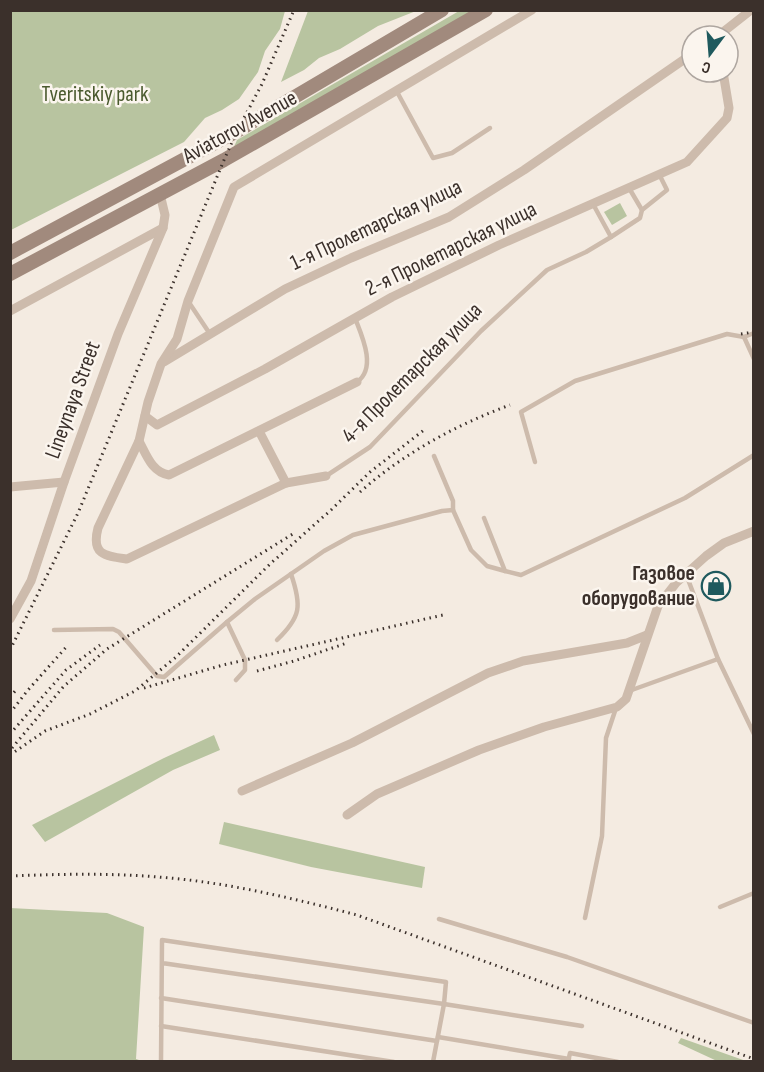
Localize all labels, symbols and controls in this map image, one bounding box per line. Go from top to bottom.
north arrow [680,24,740,84]
text: С [700,57,713,77]
park label: Tveritskiy park [42,81,149,108]
street label: Aviatorov Avenue [177,84,302,170]
street label: 1-я Пролетарская улица [286,173,466,277]
street label: 2-я Пролетарская улица [361,196,541,302]
street label: 4-я Пролетарская улица [336,297,488,449]
street label: Lineynaya Street [39,337,107,462]
place label: Газовое оборудование [582,560,695,612]
shop icon: Газовое оборудование [700,570,732,602]

